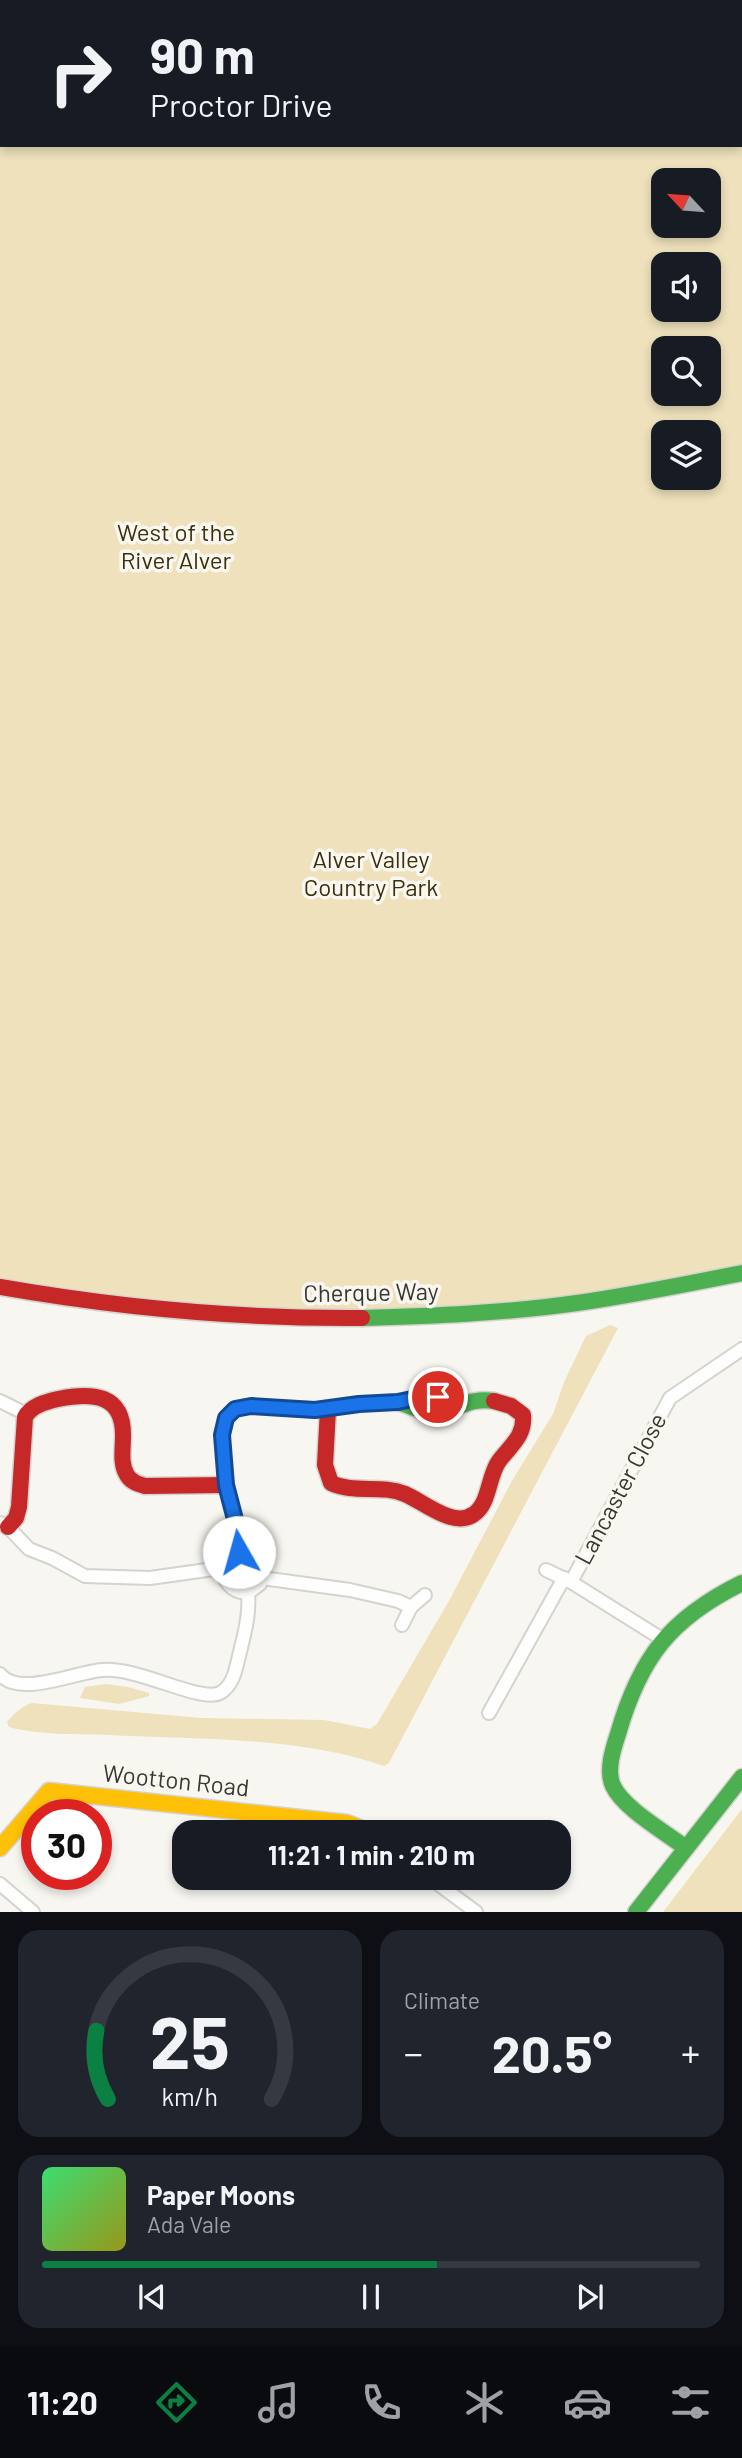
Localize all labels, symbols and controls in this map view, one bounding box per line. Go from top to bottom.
text: 90 m [150,25,255,84]
icon: right [35,28,126,119]
text: Proctor Drive [150,85,332,123]
north arrow [651,168,721,238]
map controls [651,168,721,490]
button: sound [651,252,721,322]
button: search [651,336,721,406]
button: layers [651,420,721,490]
park label: West of the River Alver [117,517,235,574]
park label: Alver Valley Country Park [304,844,438,901]
street label: Cherque Way [303,1276,439,1307]
pin [408,1367,468,1427]
icon: arrive [419,1378,457,1416]
street label: Lancaster Close [568,1408,672,1569]
position arrow [202,1515,276,1589]
street label: Wootton Road [102,1757,251,1802]
speed limit sign: 30 [21,1799,112,1890]
text: 11:21 · 1 min · 210 m [268,1839,475,1870]
text: Climate [404,1986,480,2014]
text: 25 [150,1997,230,2085]
text: 20.5° [492,2021,612,2083]
text: − [404,2029,423,2075]
text: + [681,2029,700,2075]
text: km/h [162,2081,218,2111]
text: Paper Moons [147,2179,295,2210]
text: Ada Vale [147,2210,231,2238]
icon: previous [133,2278,171,2316]
icon: pause [352,2278,390,2316]
icon: next [571,2278,609,2316]
icon: directions [152,2378,201,2427]
icon: music [254,2378,303,2427]
icon: phone [357,2378,406,2427]
icon: climate [460,2378,509,2427]
icon: car [563,2378,612,2427]
icon: filters [666,2378,715,2427]
text: 11:20 [27,2383,98,2421]

